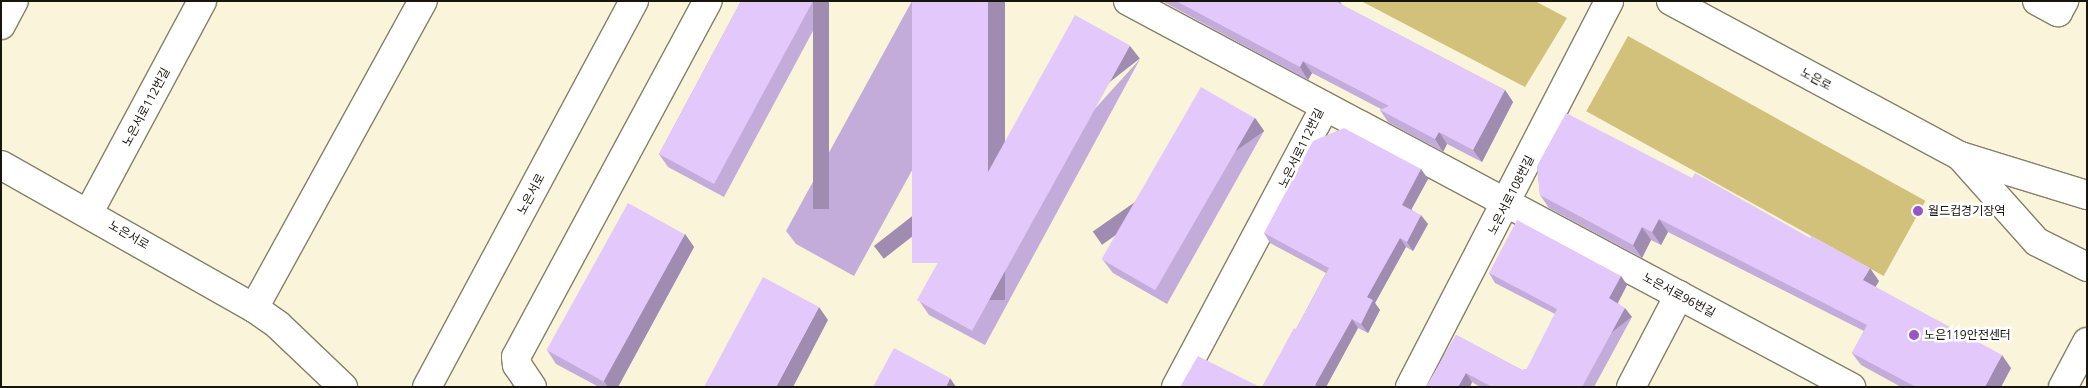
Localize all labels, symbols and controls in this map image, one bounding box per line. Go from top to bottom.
street label: 노은서로112번길 [119,65,173,149]
street label: 노은로 [1798,65,1834,93]
street label: 노은서로112번길 [1275,106,1327,190]
street label: 노은서로108번길 [1485,153,1537,237]
street label: 노은서로 [514,171,548,217]
place label: 월드컵경기장역 [1928,204,2005,218]
marker: 월드컵경기장역 [1912,205,1924,217]
street label: 노은서로 [106,218,152,252]
street label: 노은서로96번길 [1640,270,1718,320]
place label: 노은119안전센터 [1924,328,2011,342]
marker: 노은119안전센터 [1908,329,1920,341]

